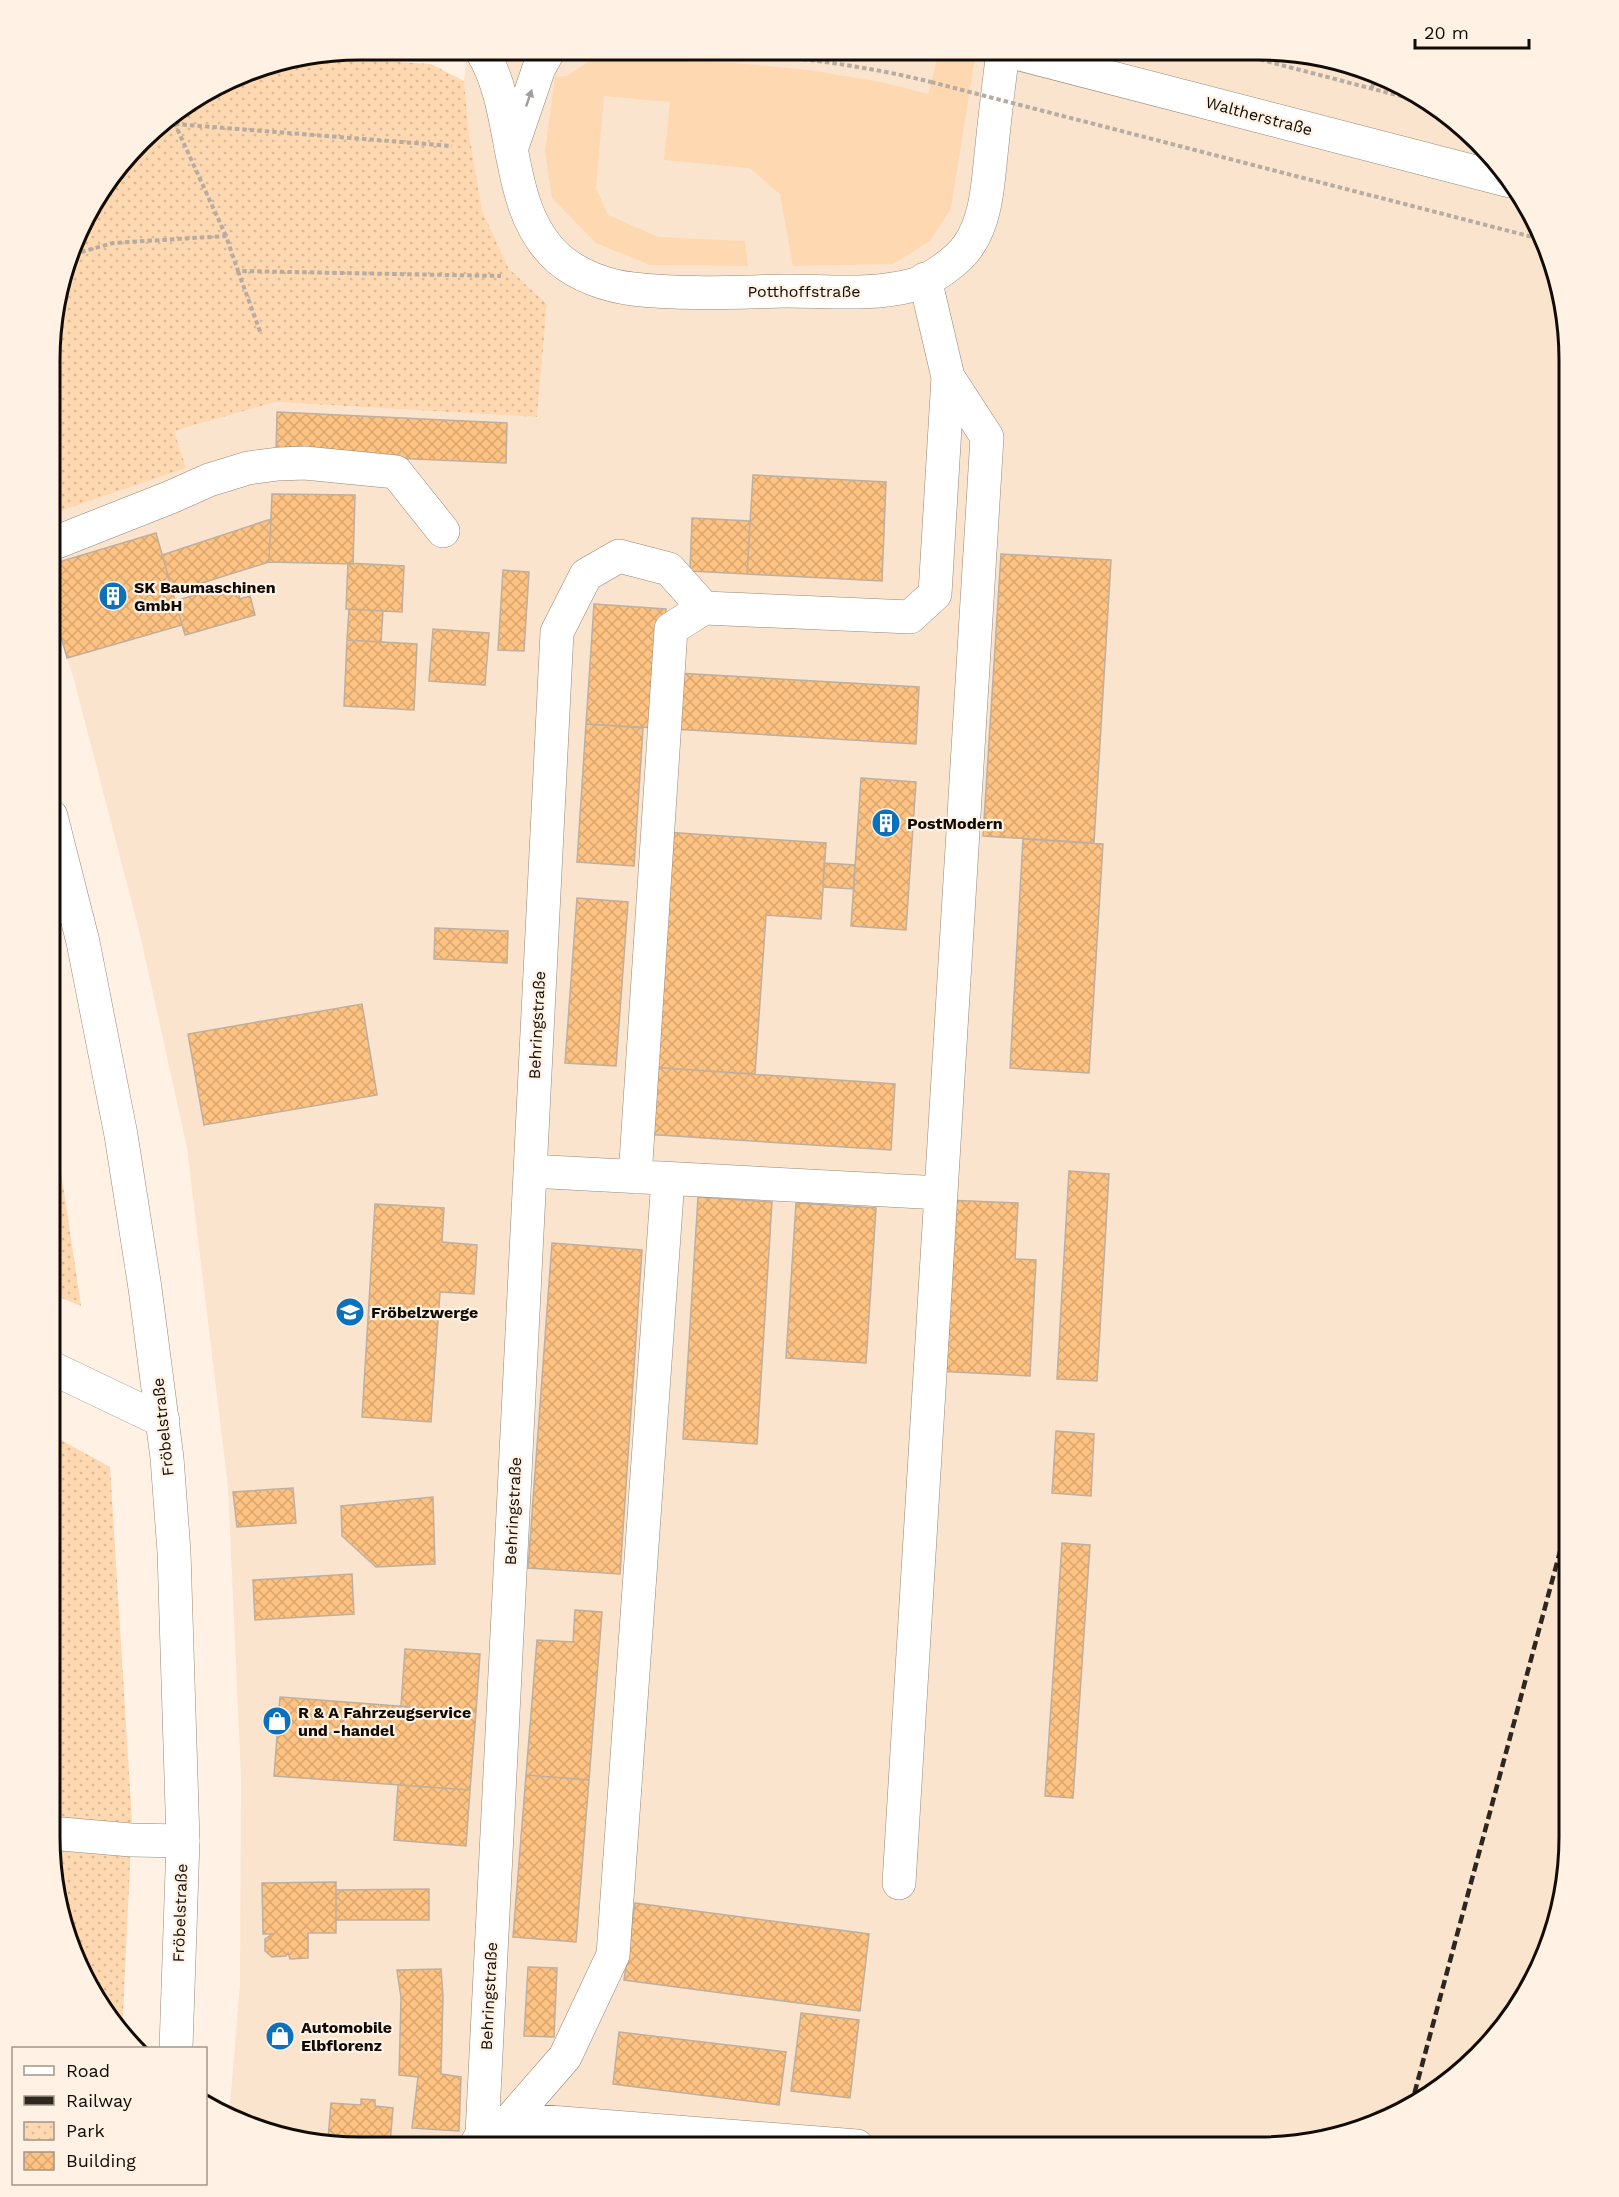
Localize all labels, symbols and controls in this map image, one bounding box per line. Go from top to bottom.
scale bar [1415,12,1529,50]
text: 20 m [1424,22,1469,43]
one-way arrow [524,89,534,107]
street label: Waltherstraße [1203,93,1315,139]
street label: Potthoffstraße [748,282,861,301]
place label: SK Baumaschinen GmbH [134,578,276,615]
building icon: SK Baumaschinen GmbH [97,580,129,612]
building icon: PostModern [870,807,902,839]
place label: PostModern [907,814,1003,833]
street label: Behringstraße [525,970,549,1080]
school or university icon: Fröbelzwerge [334,1296,366,1328]
place label: Fröbelzwerge [371,1303,478,1322]
street label: Fröbelstraße [148,1377,178,1477]
street label: Behringstraße [501,1456,525,1566]
place label: R & A Fahrzeugservice und -handel [298,1703,471,1740]
shop icon: R & A Fahrzeugservice und -handel [261,1705,293,1737]
street label: Fröbelstraße [169,1863,191,1963]
street label: Behringstraße [477,1941,501,2051]
place label: Automobile Elbflorenz [301,2018,392,2055]
shop icon: Automobile Elbflorenz [264,2020,296,2052]
legend [12,2047,207,2185]
text: Road [66,2060,110,2081]
text: Railway [66,2090,133,2111]
text: Park [66,2120,105,2141]
text: Building [66,2150,136,2171]

